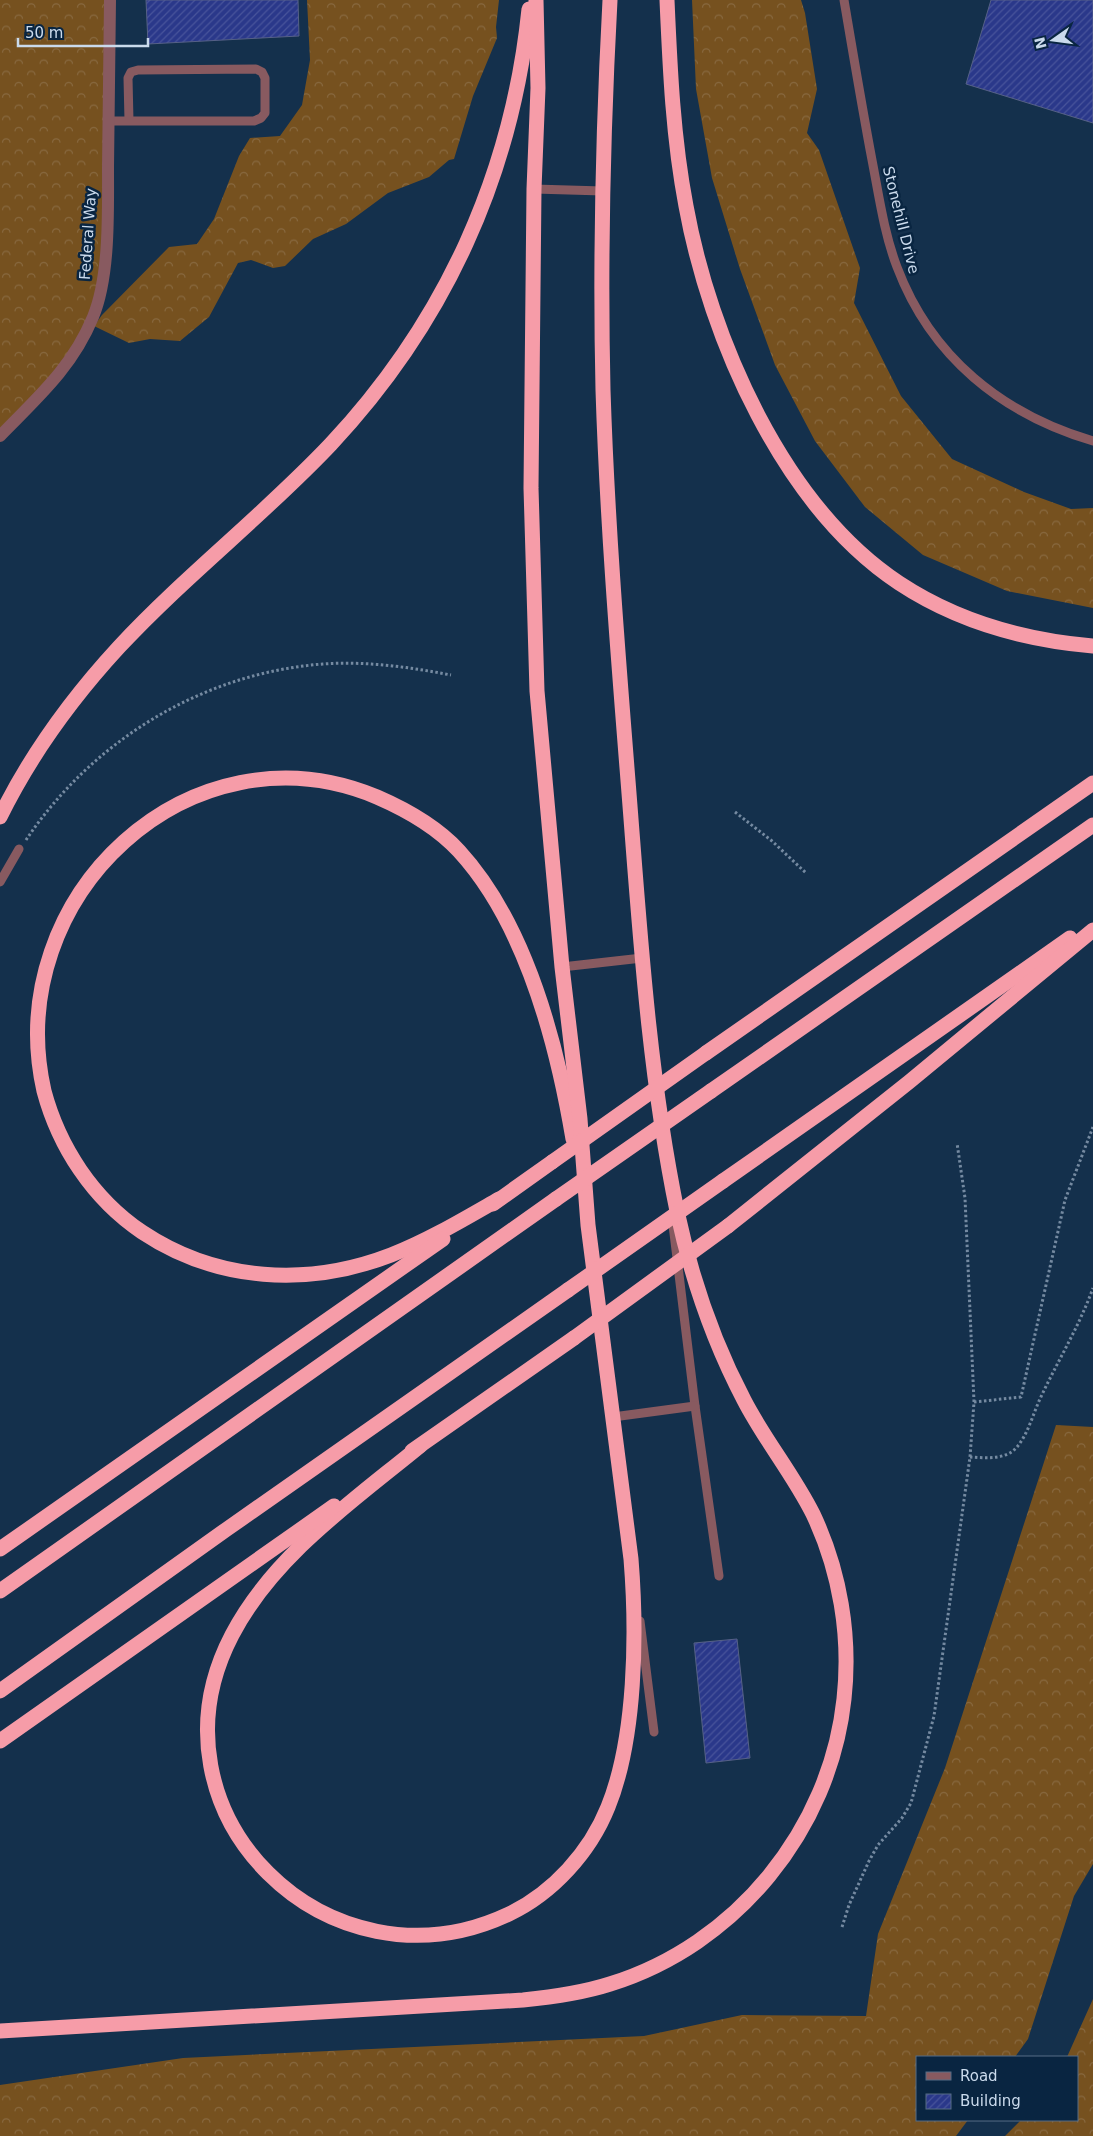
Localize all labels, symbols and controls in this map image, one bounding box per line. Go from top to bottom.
scale bar [18,15,148,47]
north arrow [1028,15,1078,65]
text: 50 m [25,24,63,42]
text: N [1031,36,1050,51]
street label: Stonehill Drive [879,164,923,276]
street label: Federal Way [76,187,100,281]
legend [916,2056,1078,2121]
text: Road [960,2067,998,2085]
text: Building [960,2092,1021,2110]

